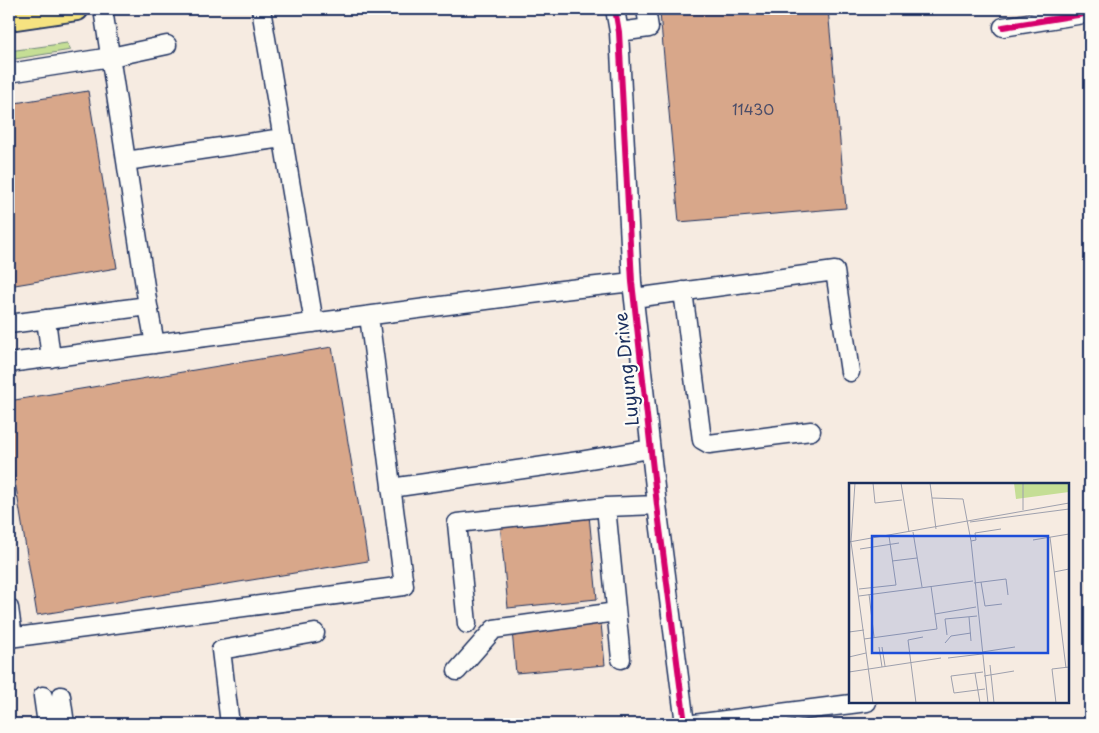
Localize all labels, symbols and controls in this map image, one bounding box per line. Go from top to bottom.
house number: 11430 [732,97,774,120]
street label: Luyung Drive [606,311,645,427]
inset map [849,483,1069,703]

